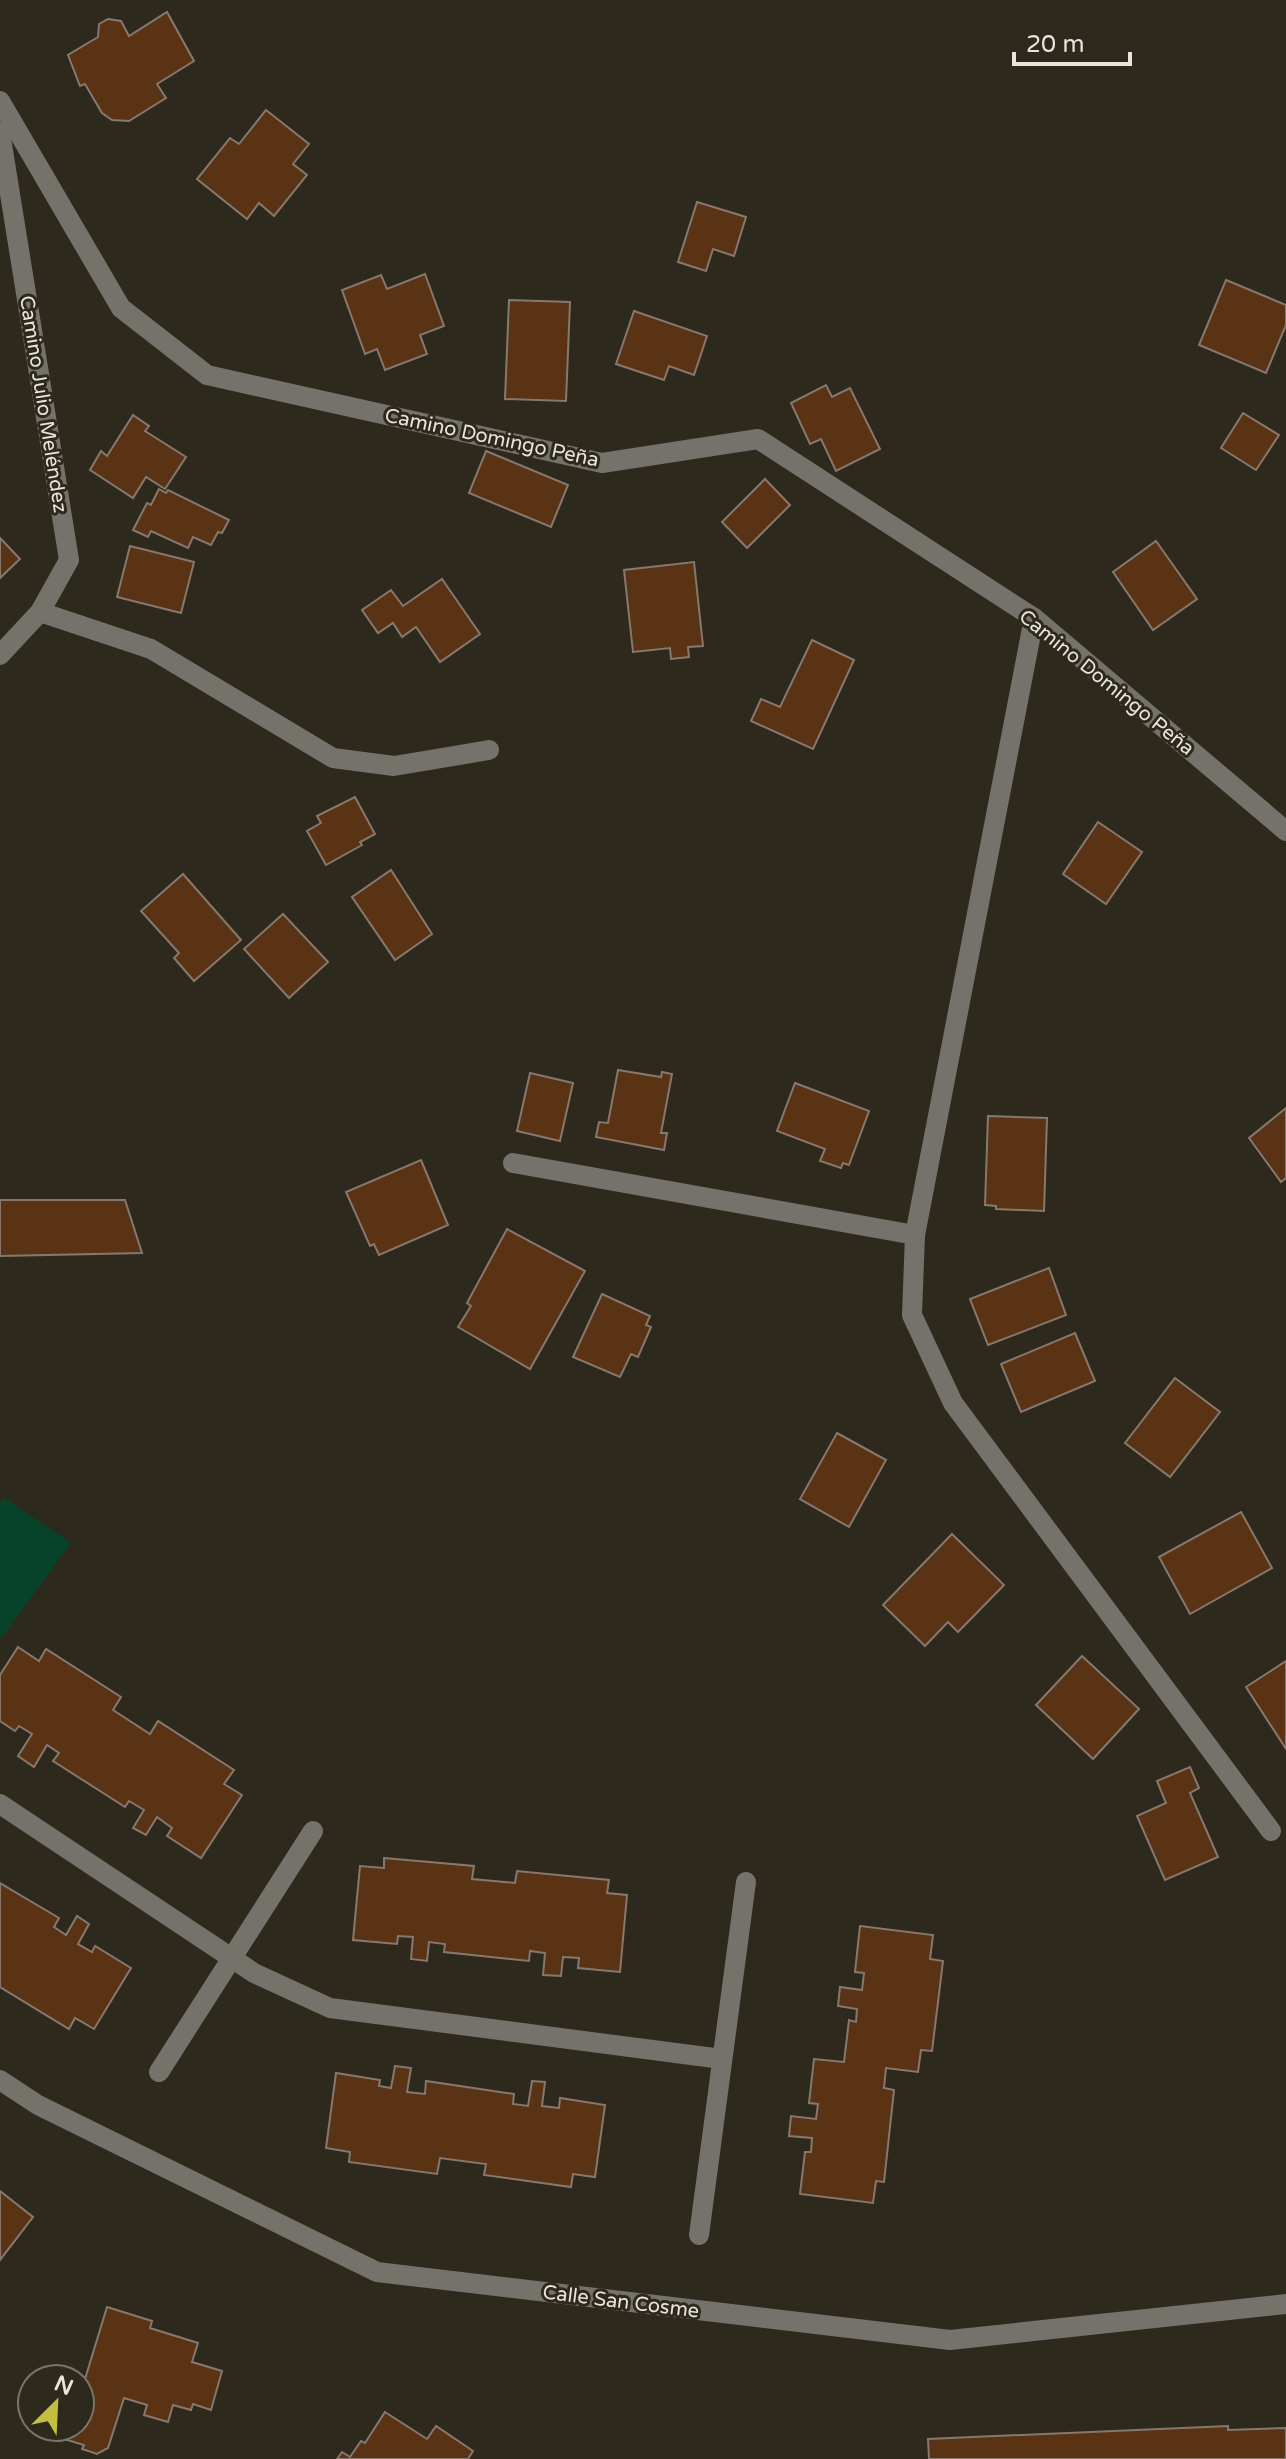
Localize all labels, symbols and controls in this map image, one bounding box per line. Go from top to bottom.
scale bar [1014,16,1130,66]
text: 20 m [1026,30,1084,59]
street label: Camino Julio Meléndez [14,294,72,515]
street label: Camino Domingo Peña [383,404,601,472]
street label: Camino Domingo Peña [1014,605,1199,761]
street label: Calle San Cosme [541,2280,701,2324]
north arrow [16,2363,96,2443]
text: N [50,2370,77,2401]

